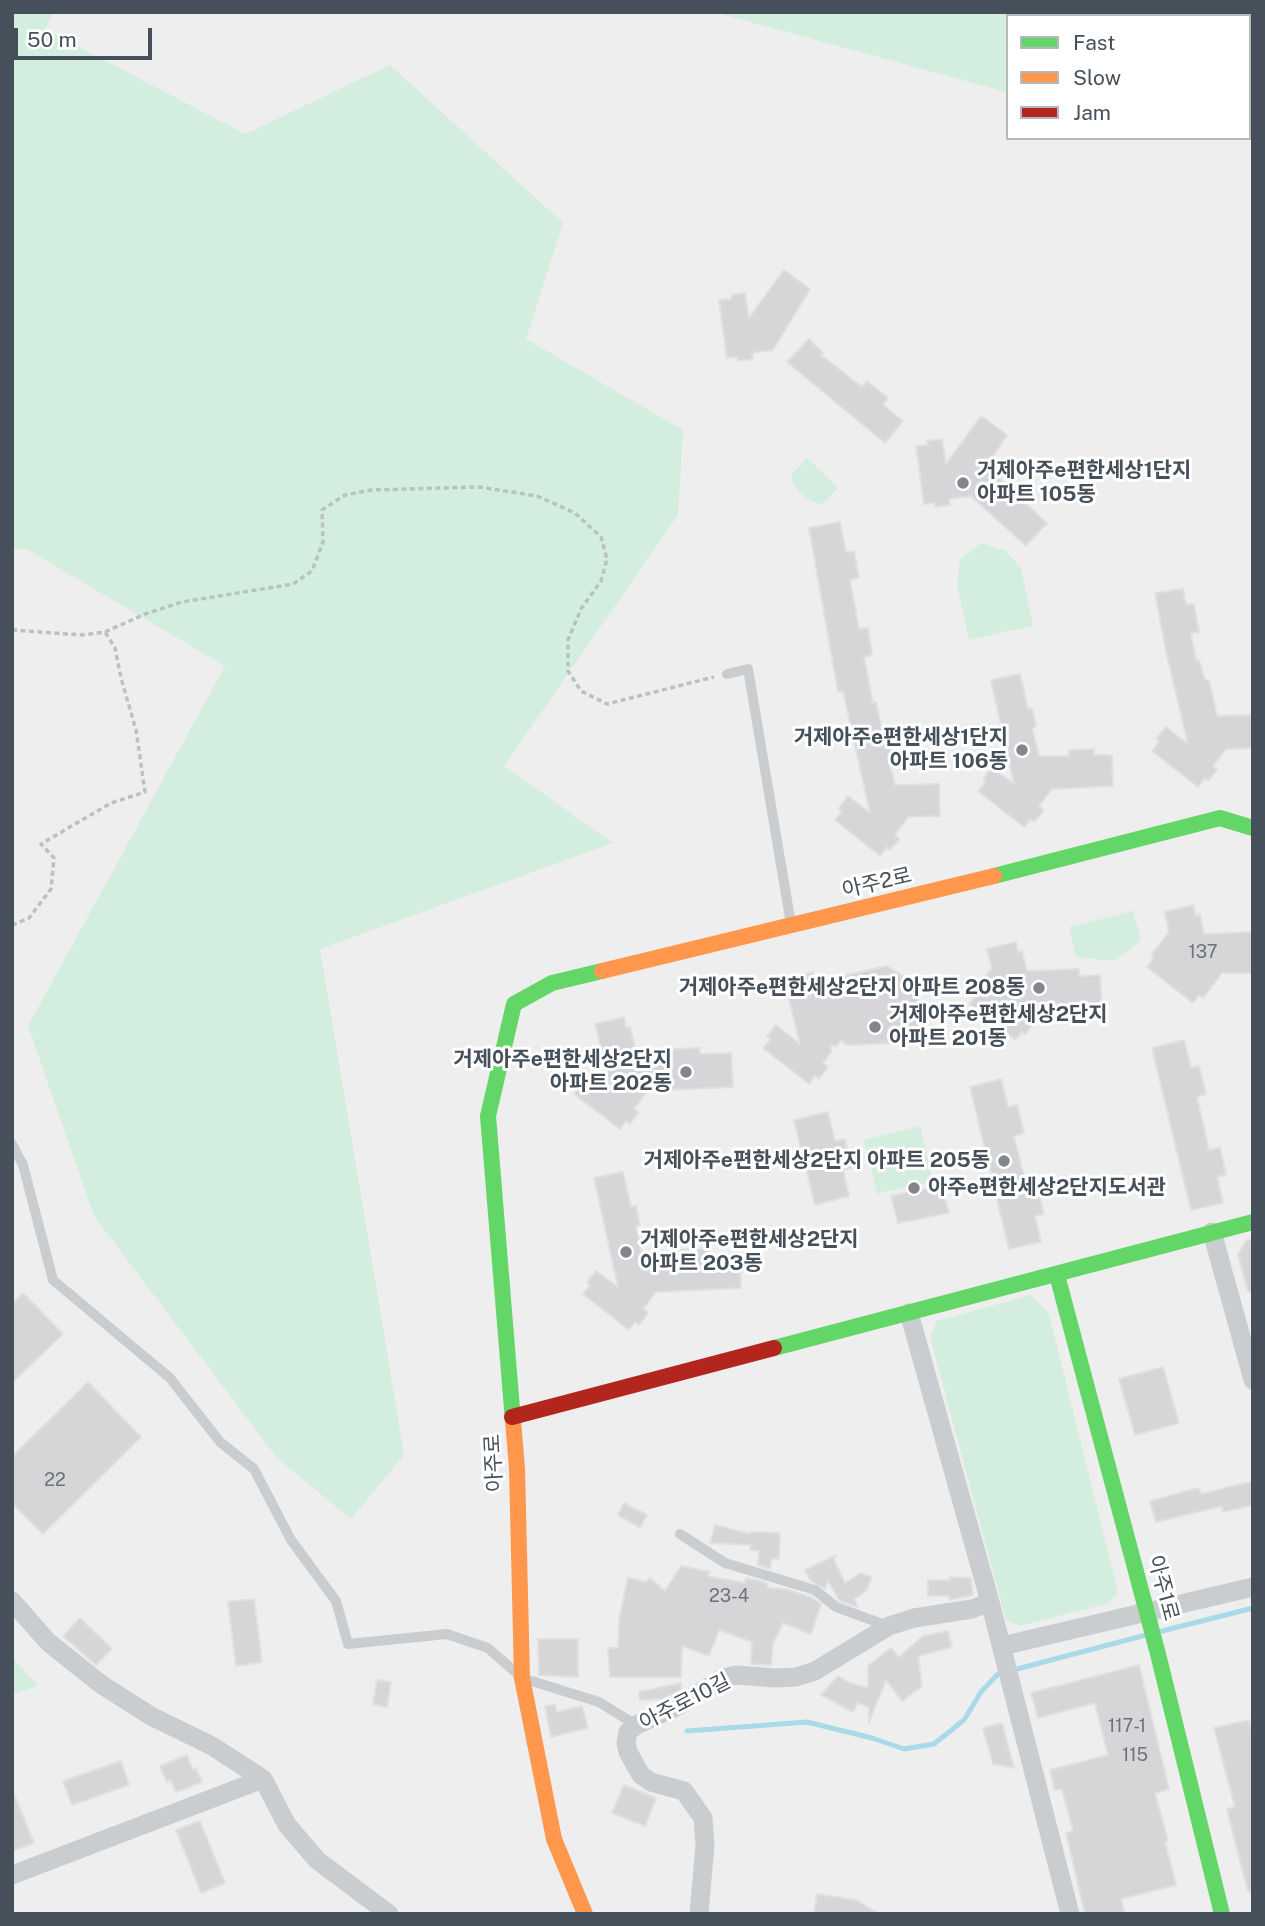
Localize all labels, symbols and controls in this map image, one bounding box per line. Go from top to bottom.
scale bar [18,14,156,58]
legend [1006,14,1251,140]
text: 50 m [27,27,77,52]
text: Fast [1073,30,1115,55]
text: Slow [1073,65,1121,90]
text: Jam [1073,100,1111,125]
place label: 거제아주e편한세상1단지 아파트 105동 [977,458,1191,508]
marker: 거제아주e편한세상1단지 아파트 105동 [955,475,971,491]
place label: 거제아주e편한세상1단지 아파트 106동 [794,725,1008,775]
marker: 거제아주e편한세상1단지 아파트 106동 [1014,742,1030,758]
street label: 아주2로 [840,863,914,903]
house number: 137 [1188,941,1218,963]
place label: 거제아주e편한세상2단지 아파트 208동 [679,975,1025,1001]
marker: 거제아주e편한세상2단지 아파트 208동 [1031,980,1047,996]
place label: 거제아주e편한세상2단지 아파트 201동 [889,1002,1108,1052]
marker: 거제아주e편한세상2단지 아파트 201동 [867,1019,883,1035]
place label: 거제아주e편한세상2단지 아파트 202동 [453,1047,672,1097]
marker: 거제아주e편한세상2단지 아파트 202동 [678,1064,694,1080]
place label: 거제아주e편한세상2단지 아파트 205동 [644,1148,990,1174]
marker: 거제아주e편한세상2단지 아파트 205동 [996,1153,1012,1169]
place label: 아주e편한세상2단지도서관 [928,1175,1166,1201]
marker: 아주e편한세상2단지도서관 [906,1180,922,1196]
place label: 거제아주e편한세상2단지 아파트 203동 [640,1227,859,1277]
marker: 거제아주e편한세상2단지 아파트 203동 [618,1244,634,1260]
street label: 아주로 [480,1433,508,1493]
house number: 22 [44,1469,66,1491]
street label: 아주1로 [1142,1553,1184,1623]
house number: 23-4 [709,1585,749,1607]
street label: 아주로10길 [635,1668,735,1736]
house number: 117-1 [1108,1715,1146,1737]
house number: 115 [1122,1744,1148,1766]

